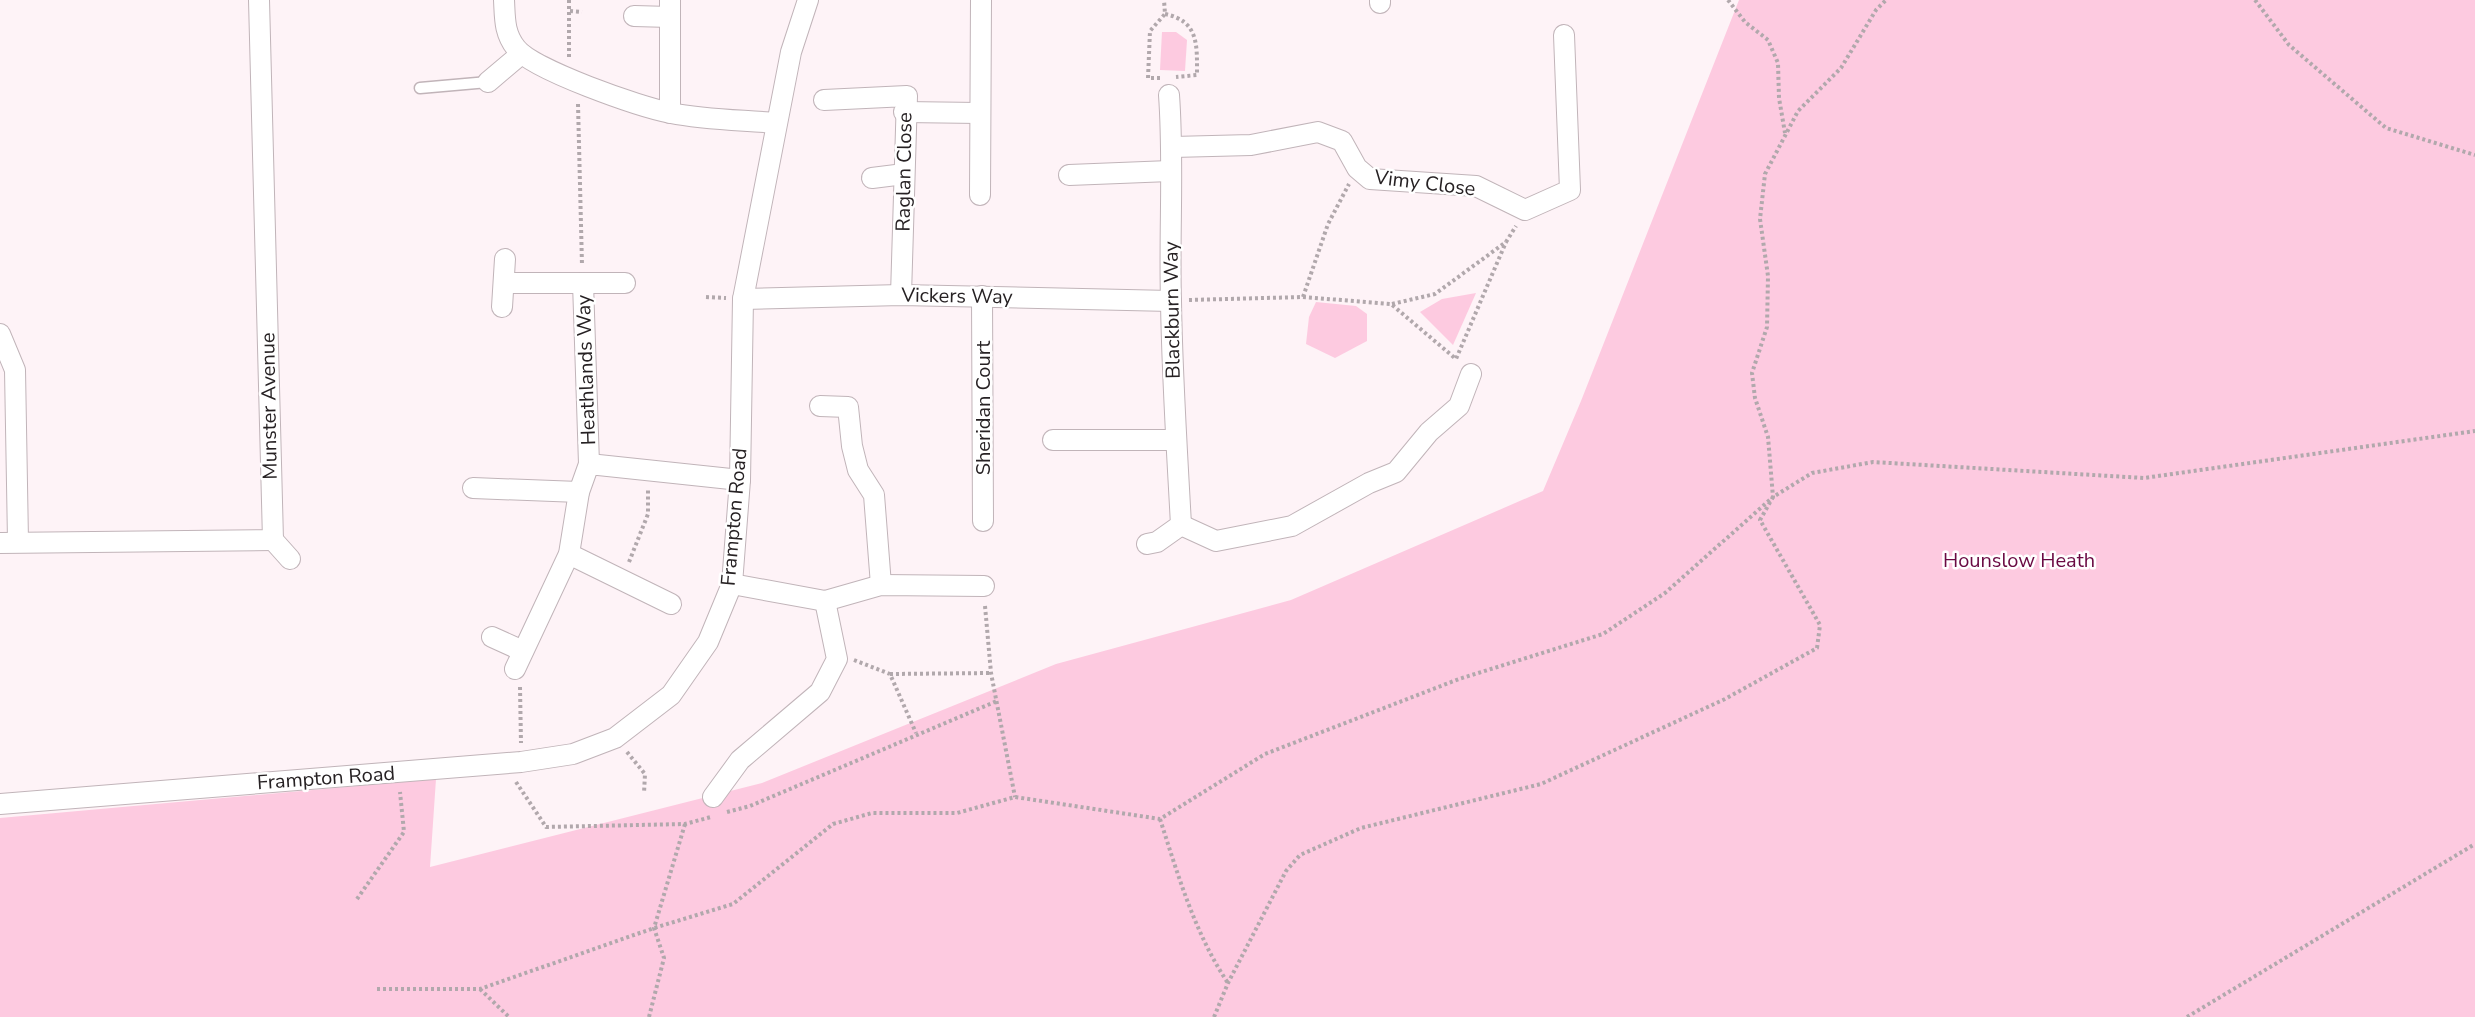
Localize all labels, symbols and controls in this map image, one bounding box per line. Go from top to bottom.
street label: Raglan Close [889,112,919,232]
street label: Vimy Close [1372,163,1477,203]
street label: Blackburn Way [1157,240,1187,379]
street label: Vickers Way [900,282,1014,310]
street label: Heathlands Way [570,293,602,446]
street label: Munster Avenue [254,332,284,480]
street label: Sheridan Court [970,340,997,475]
street label: Frampton Road [715,447,753,587]
park label: Hounslow Heath [1943,547,2095,574]
street label: Frampton Road [256,760,396,796]

